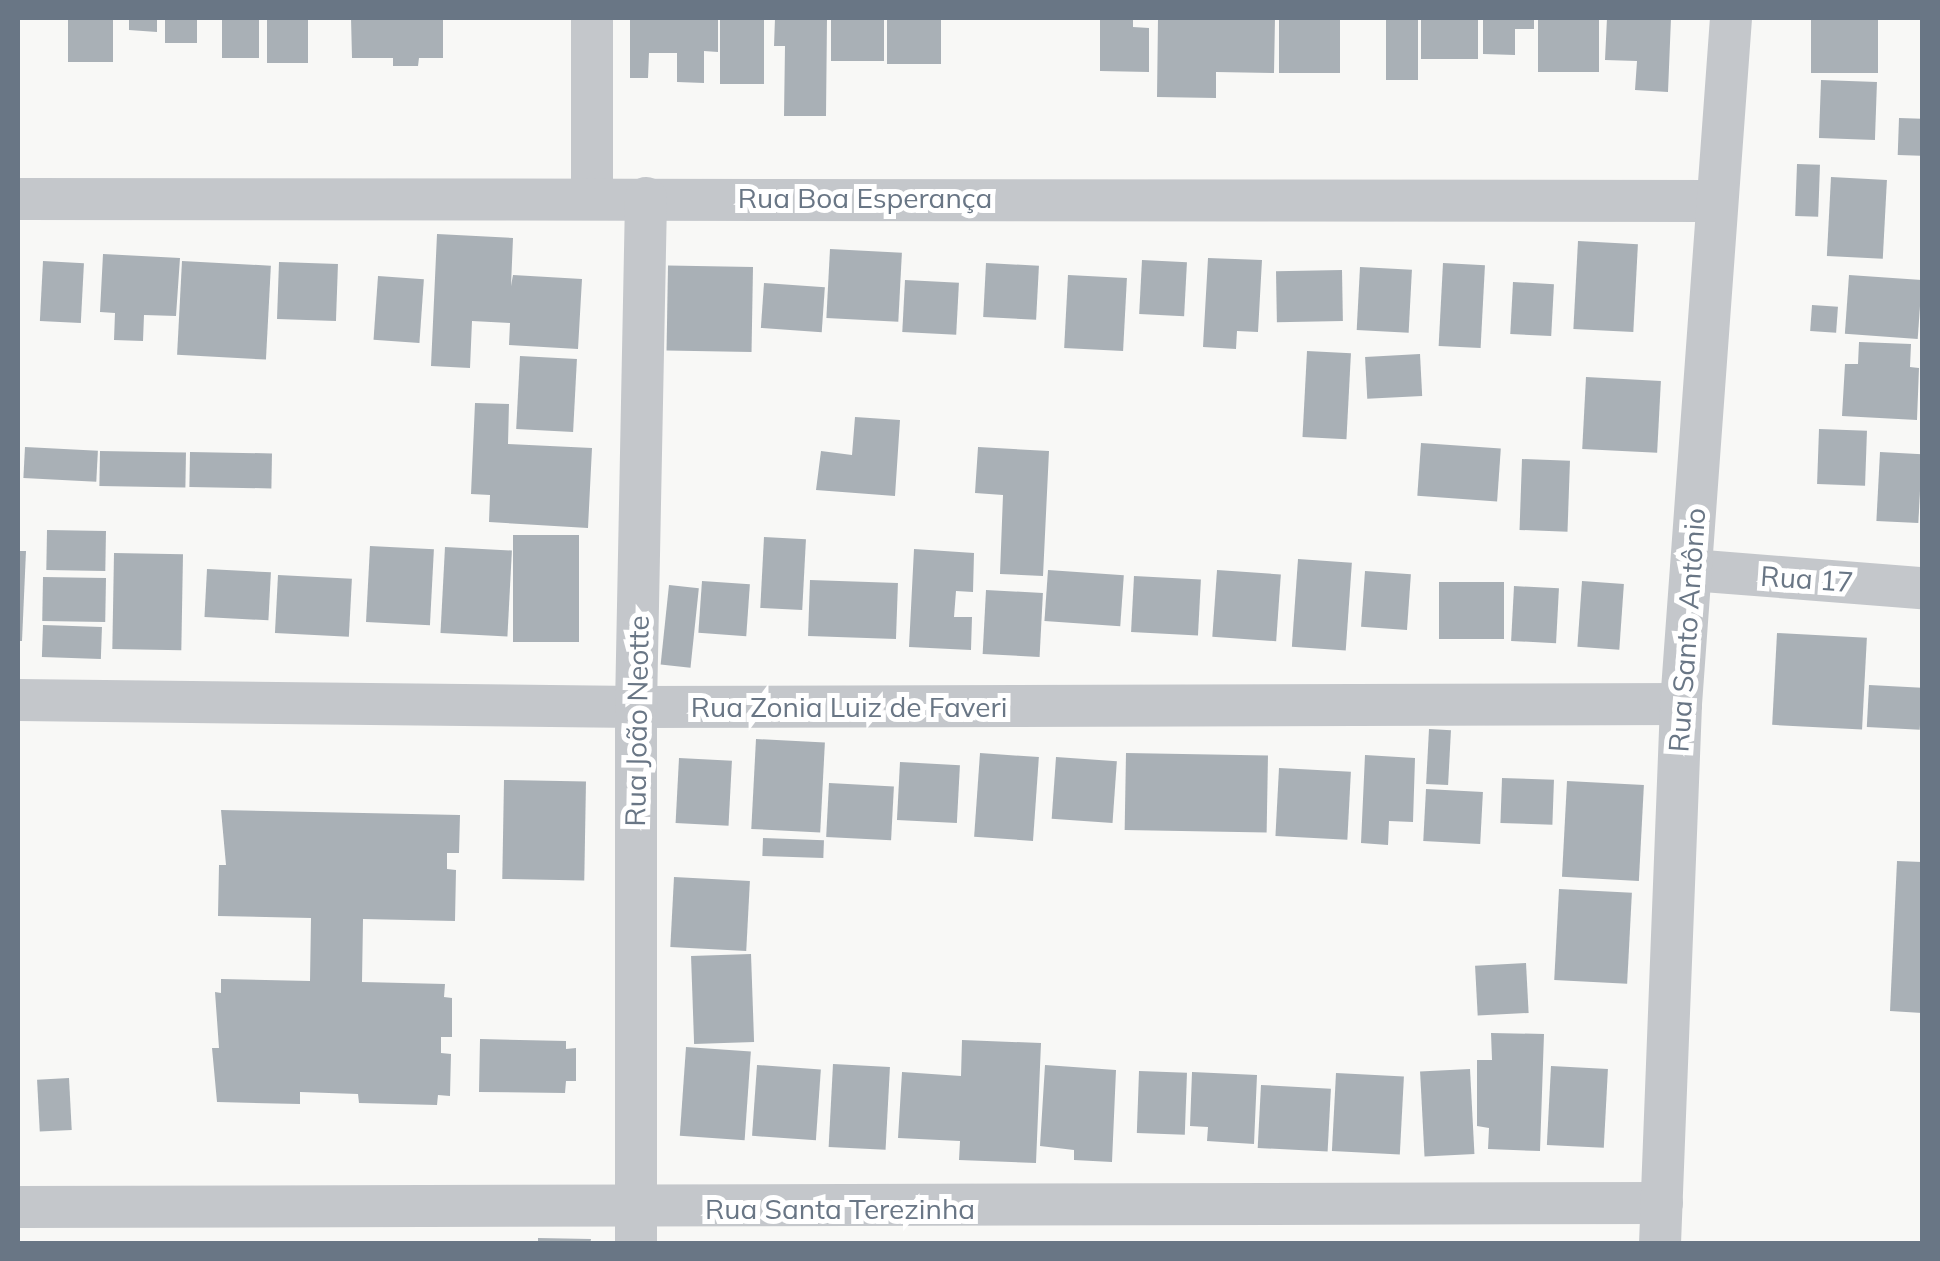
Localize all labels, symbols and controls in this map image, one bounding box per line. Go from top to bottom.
street label: Rua Boa Esperança [738,181,992,215]
street label: Rua Santo Antônio [1662,507,1712,753]
street label: Rua 17 [1759,559,1855,599]
street label: Rua João Neotte [618,615,656,827]
street label: Rua Zonia Luiz de Faveri [691,690,1007,724]
street label: Rua Santa Terezinha [705,1192,975,1226]

